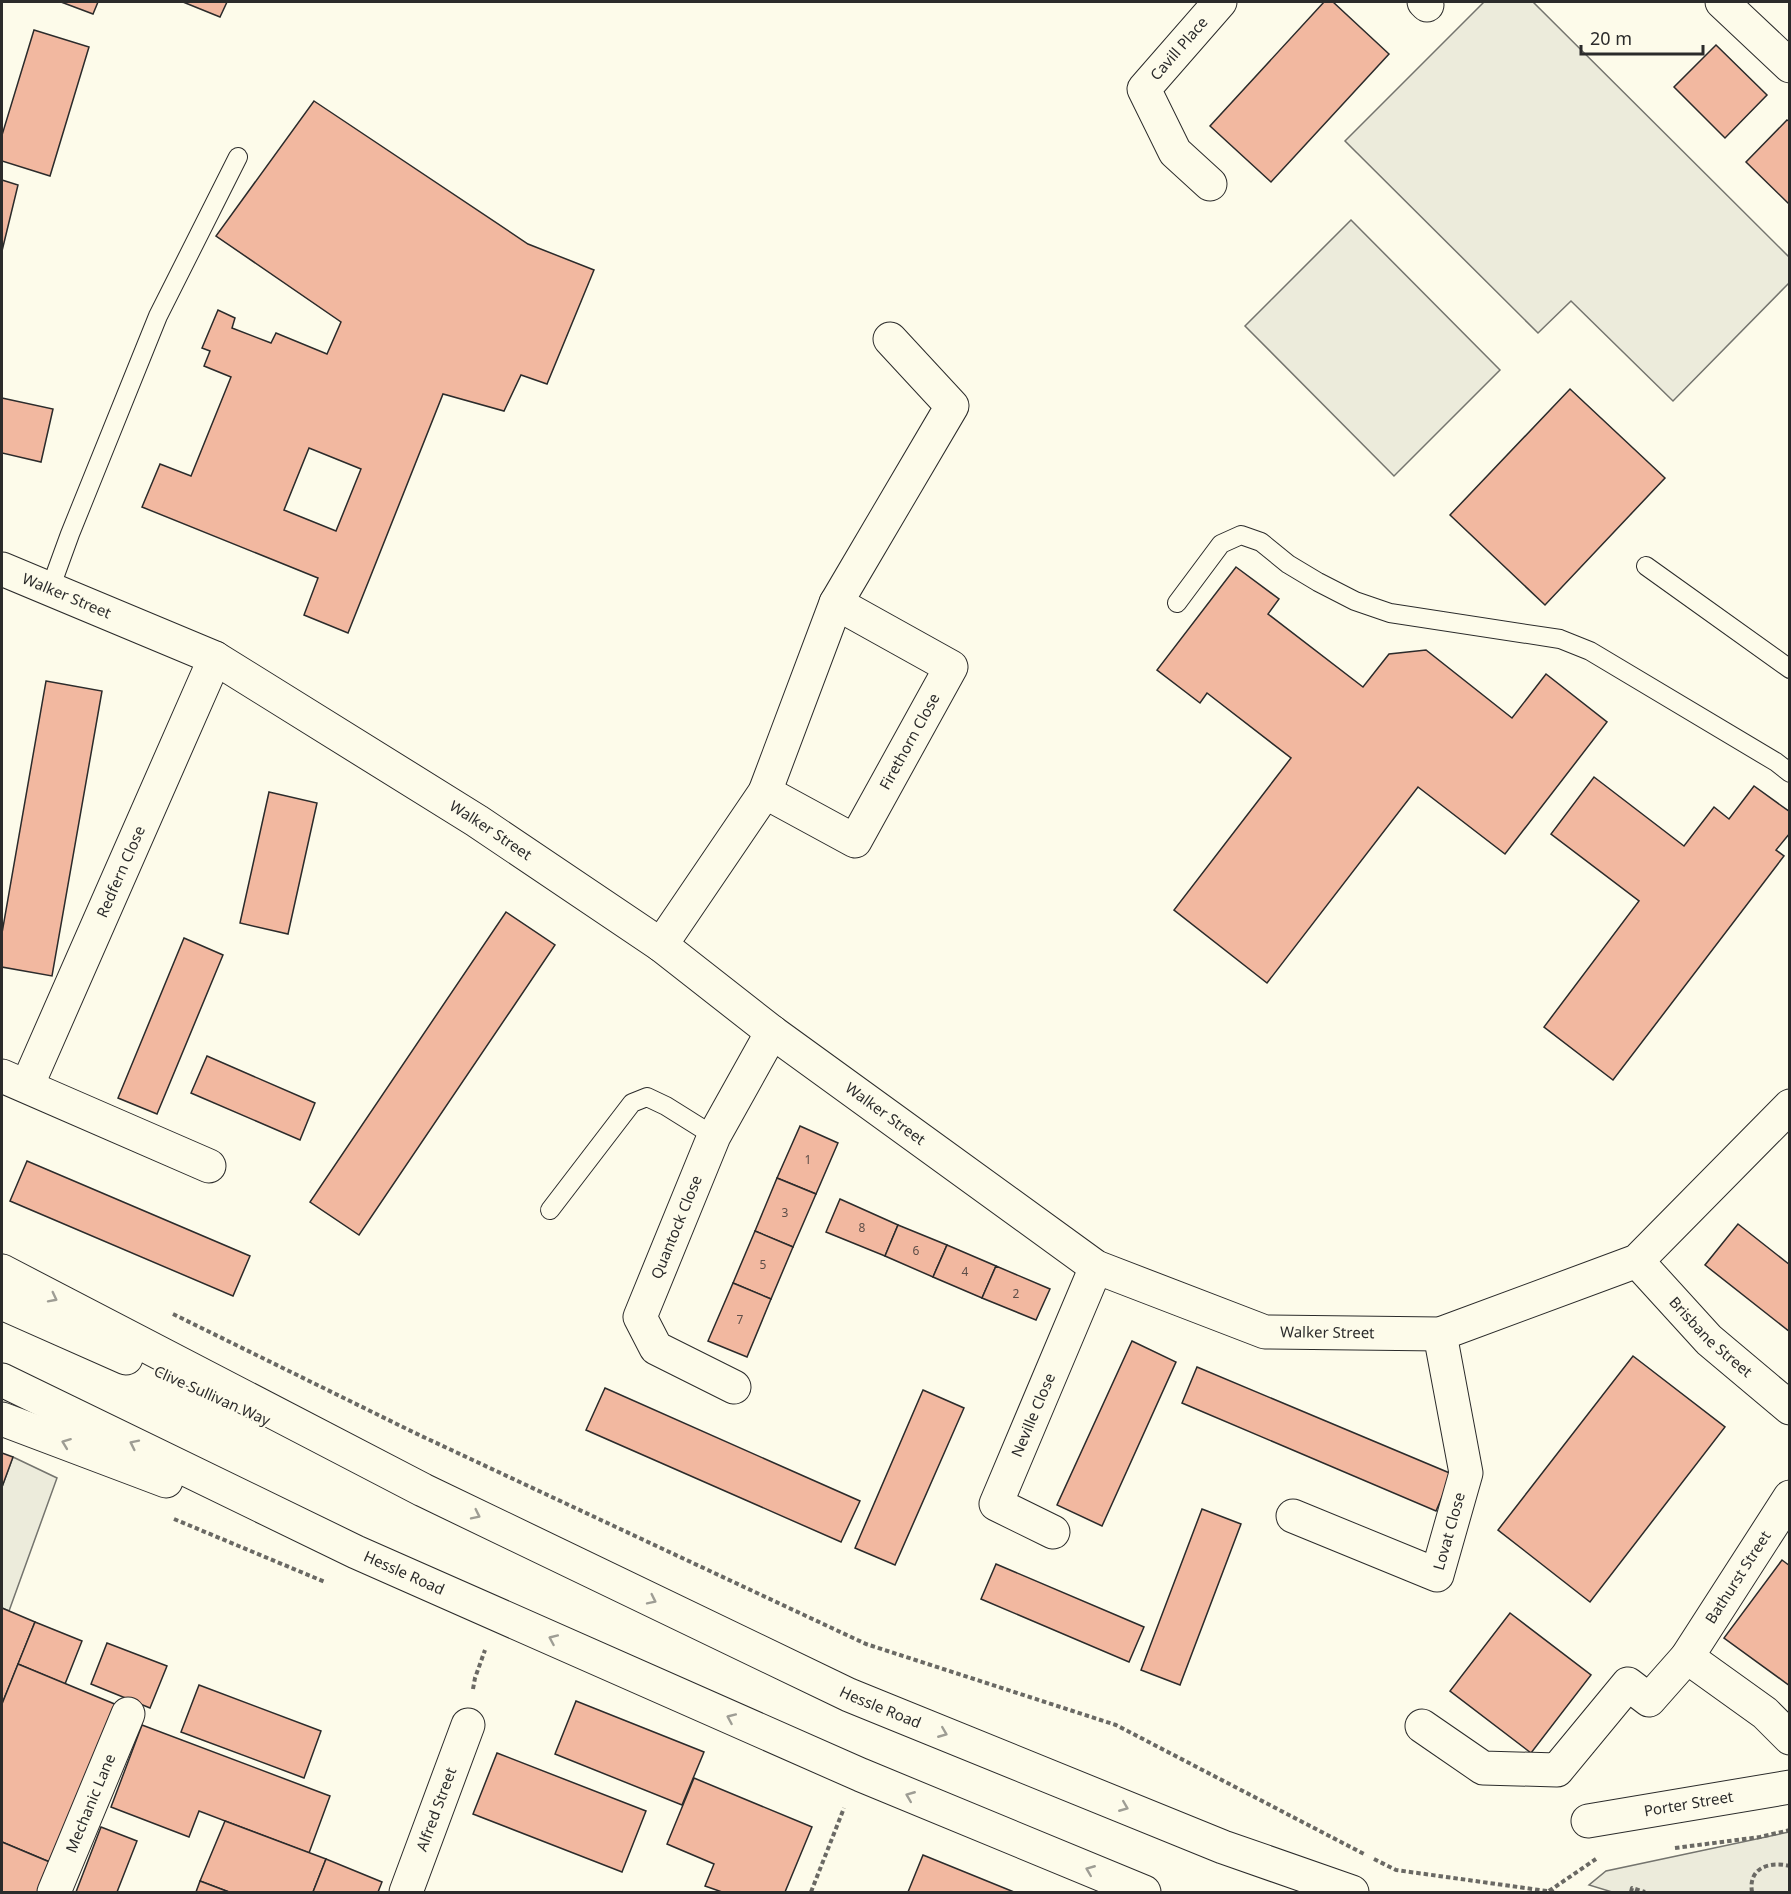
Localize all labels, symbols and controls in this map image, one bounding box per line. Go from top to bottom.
street label: Cavill Place [1145,12,1212,84]
scale bar [1581,18,1702,56]
text: 20 m [1590,26,1632,50]
street label: Walker Street [20,568,115,623]
street label: Firethorn Close [874,689,944,793]
street label: Walker Street [446,795,537,864]
street label: Redfern Close [91,822,149,920]
street label: Walker Street [842,1077,930,1149]
house number: 1 [805,1151,811,1168]
street label: Quantock Close [646,1172,706,1282]
house number: 3 [782,1204,789,1221]
house number: 8 [859,1219,866,1236]
house number: 6 [913,1242,920,1259]
house number: 5 [760,1256,767,1273]
house number: 4 [962,1263,969,1280]
house number: 2 [1013,1285,1020,1302]
one-way arrow [47,1291,58,1302]
street label: Brisbane Street [1665,1292,1757,1382]
house number: 7 [737,1311,744,1328]
street label: Walker Street [1280,1321,1375,1342]
street label: Clive Sullivan Way [151,1360,274,1430]
street label: Neville Close [1006,1370,1059,1460]
one-way arrow [61,1438,72,1450]
one-way arrow [129,1439,140,1451]
street label: Lovat Close [1428,1490,1469,1572]
one-way arrow [470,1508,481,1520]
street label: Bathurst Street [1700,1526,1775,1627]
street label: Hessle Road [361,1546,448,1599]
one-way arrow [645,1593,656,1604]
one-way arrow [548,1634,559,1646]
street label: Hessle Road [837,1681,924,1732]
one-way arrow [727,1713,738,1725]
one-way arrow [938,1726,948,1739]
street label: Mechanic Lane [60,1751,119,1855]
street label: Alfred Street [411,1764,461,1854]
street label: Porter Street [1642,1786,1735,1820]
one-way arrow [905,1791,916,1803]
one-way arrow [1118,1800,1129,1812]
one-way arrow [1086,1865,1097,1877]

